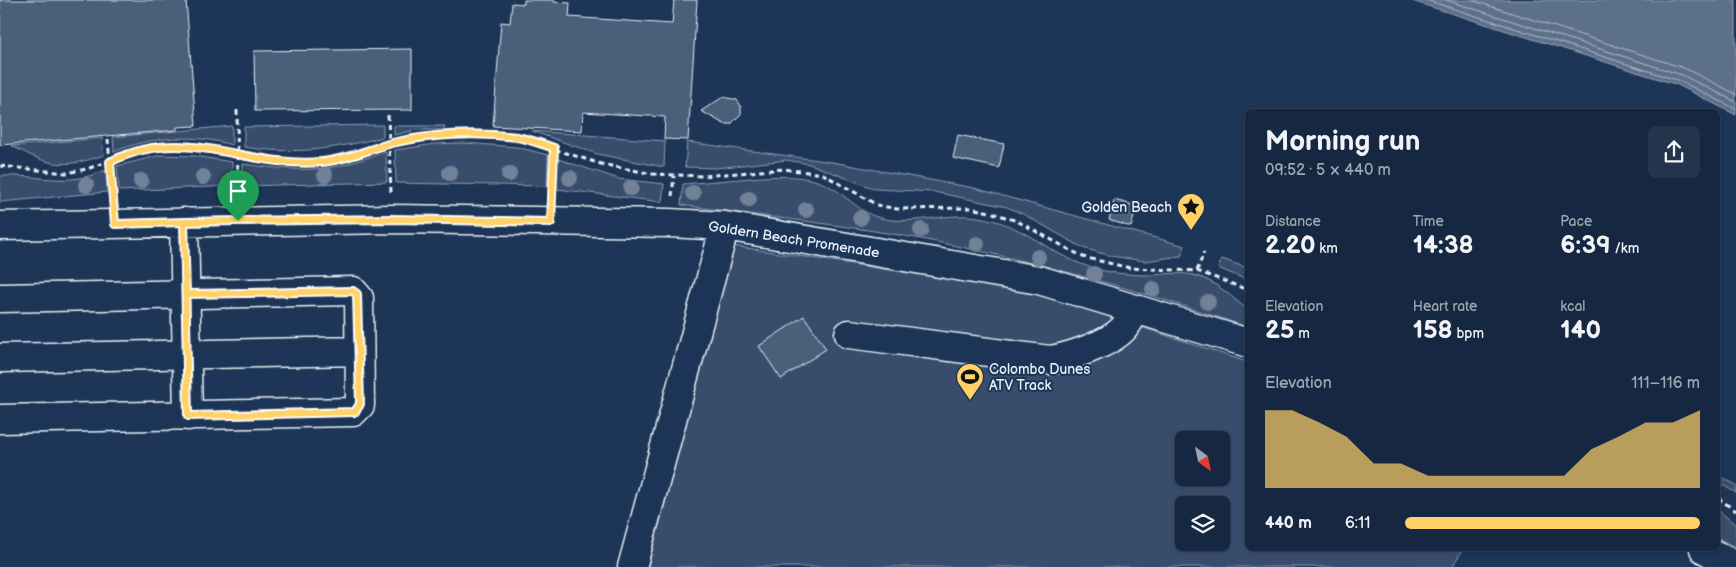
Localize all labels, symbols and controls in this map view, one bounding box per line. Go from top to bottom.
text: Morning run [1265,125,1420,158]
button: share [1648,126,1700,178]
text: 09:52 · 5 × 440 m [1265,161,1391,180]
pin [217,170,259,221]
icon: arrive [224,177,252,205]
place icon: Golden Beach [1176,192,1206,231]
place label: Golden Beach [1082,199,1172,216]
text: Distance [1265,213,1321,230]
text: Time [1413,213,1444,230]
text: Pace [1560,213,1592,230]
street label: Goldern Beach Promenade [707,218,881,261]
text: 2.20 [1265,230,1316,261]
text: 14:38 [1413,230,1474,261]
text: 6:39 [1560,230,1611,261]
text: km [1316,240,1338,257]
text: /km [1611,240,1639,257]
text: Elevation [1265,298,1323,315]
text: Heart rate [1413,298,1477,315]
text: kcal [1560,298,1585,315]
text: 25 [1265,315,1294,346]
text: 158 [1413,315,1453,346]
text: 140 [1560,315,1601,346]
text: m [1294,325,1310,342]
text: bpm [1453,325,1484,342]
place label: Colombo Dunes ATV Track [989,361,1090,394]
sports icon: Colombo Dunes ATV Track [955,362,985,401]
text: Elevation [1265,374,1332,393]
text: 111–116 m [1631,374,1700,393]
north arrow [1175,431,1230,486]
map controls [1175,431,1230,551]
button: layers [1175,496,1230,551]
text: 440 m [1265,514,1312,533]
text: 6:11 [1345,514,1370,533]

